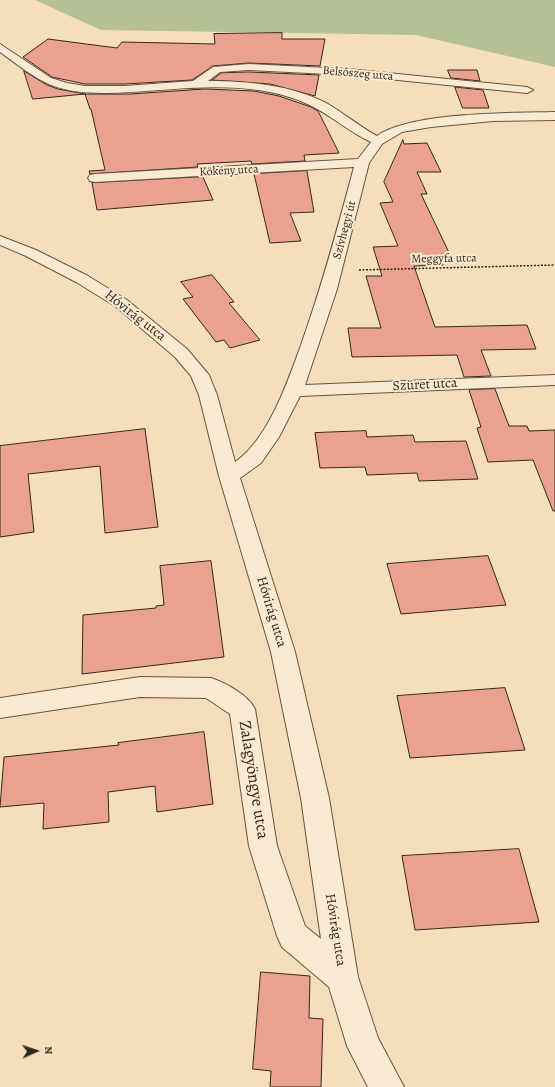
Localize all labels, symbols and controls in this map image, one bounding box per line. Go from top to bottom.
street label: Belsőszeg utca [322,64,394,84]
street label: Kökény utca [199,162,259,180]
street label: Szívhegyi út [330,199,360,261]
street label: Meggyfa utca [411,251,477,267]
street label: Hóvirág utca [101,287,169,345]
street label: Szüret utca [392,375,458,395]
street label: Hóvirág utca [252,575,290,649]
street label: Zalagyöngye utca [234,719,272,841]
street label: Hóvirág utca [321,893,349,967]
north arrow [16,1031,56,1071]
text: N [41,1046,56,1055]

